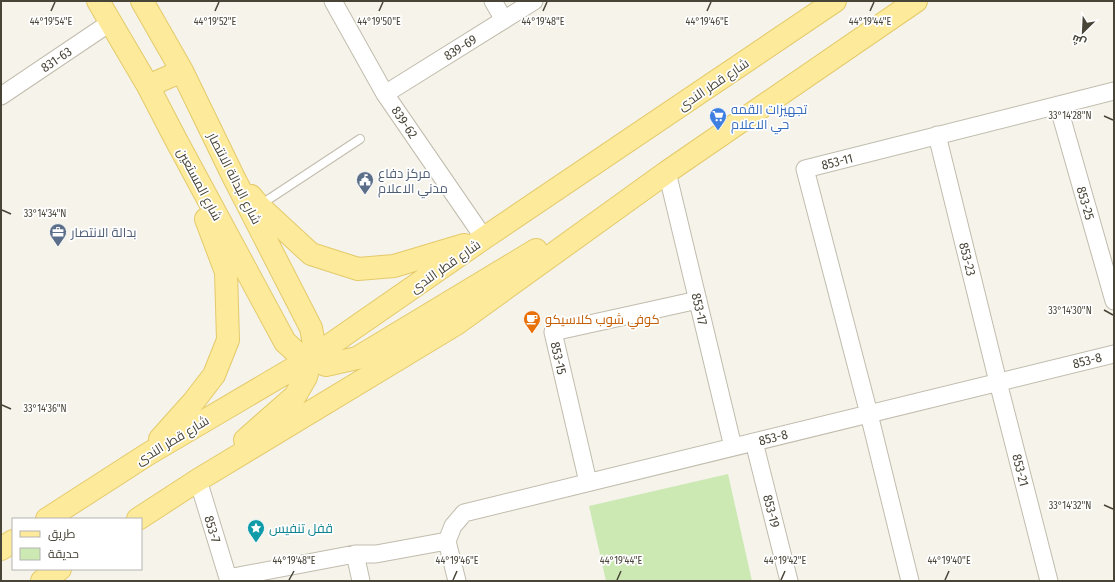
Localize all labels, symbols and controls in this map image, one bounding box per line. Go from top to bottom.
north arrow [1063,12,1103,52]
text: 44°19'54"E [30,16,73,28]
text: 44°19'52"E [194,16,237,28]
text: 44°19'50"E [357,16,401,28]
text: 44°19'48"E [522,16,565,28]
text: 44°19'46"E [686,16,729,28]
text: 44°19'44"E [849,16,892,28]
street label: 839-69 [441,32,479,63]
text: ش [1070,32,1088,49]
street label: 831-63 [38,44,75,75]
street label: شارع قطر الندى [675,55,752,114]
place label: تجهيزات القمه حي الاعلام [731,102,808,135]
street label: 839-62 [388,103,421,141]
supermarket icon: تجهيزات القمه حي الاعلام [708,106,728,131]
text: 33°14'28"N [1048,110,1092,122]
street label: شارع البدالة الانتصار [204,129,264,227]
street label: شارع المستعين [173,145,225,224]
street label: 853-11 [820,150,855,173]
place label: مركز دفاع مدني الاعلام [378,166,448,199]
public building icon: مركز دفاع مدني الاعلام [355,170,375,195]
street label: 853-25 [1074,185,1097,222]
text: 33°14'34"N [24,208,66,220]
office icon: بدالة الانتصار [48,222,68,247]
place label: بدالة الانتصار [70,225,137,240]
street label: شارع قطر الندى [407,237,484,297]
street label: 853-23 [956,241,979,277]
street label: 853-17 [689,292,710,327]
text: 33°14'30"N [1048,305,1092,317]
cafe icon: كوفي شوب كلاسيكو [522,309,542,334]
place label: كوفي شوب كلاسيكو [545,312,660,330]
street label: 853-15 [547,340,570,376]
street label: 853-8 [1071,350,1103,371]
text: 33°14'36"N [23,403,67,415]
street label: شارع قطر الندى [133,413,212,469]
street label: 853-8 [757,427,789,448]
street label: 853-21 [1009,452,1032,488]
street label: 853-19 [760,493,783,529]
text: 33°14'32"N [1049,500,1091,512]
street label: 853-7 [201,514,224,545]
legend [12,518,142,570]
place icon: قفل تنفيس [246,518,266,543]
place label: قفل تنفيس [269,521,333,536]
text: طريق [48,527,76,541]
text: حديقة [48,547,79,561]
text: 44°19'48"E [273,555,316,567]
text: 44°19'46"E [436,555,479,567]
text: 44°19'44"E [600,555,643,567]
text: 44°19'42"E [764,555,806,567]
text: 44°19'40"E [927,555,971,567]

